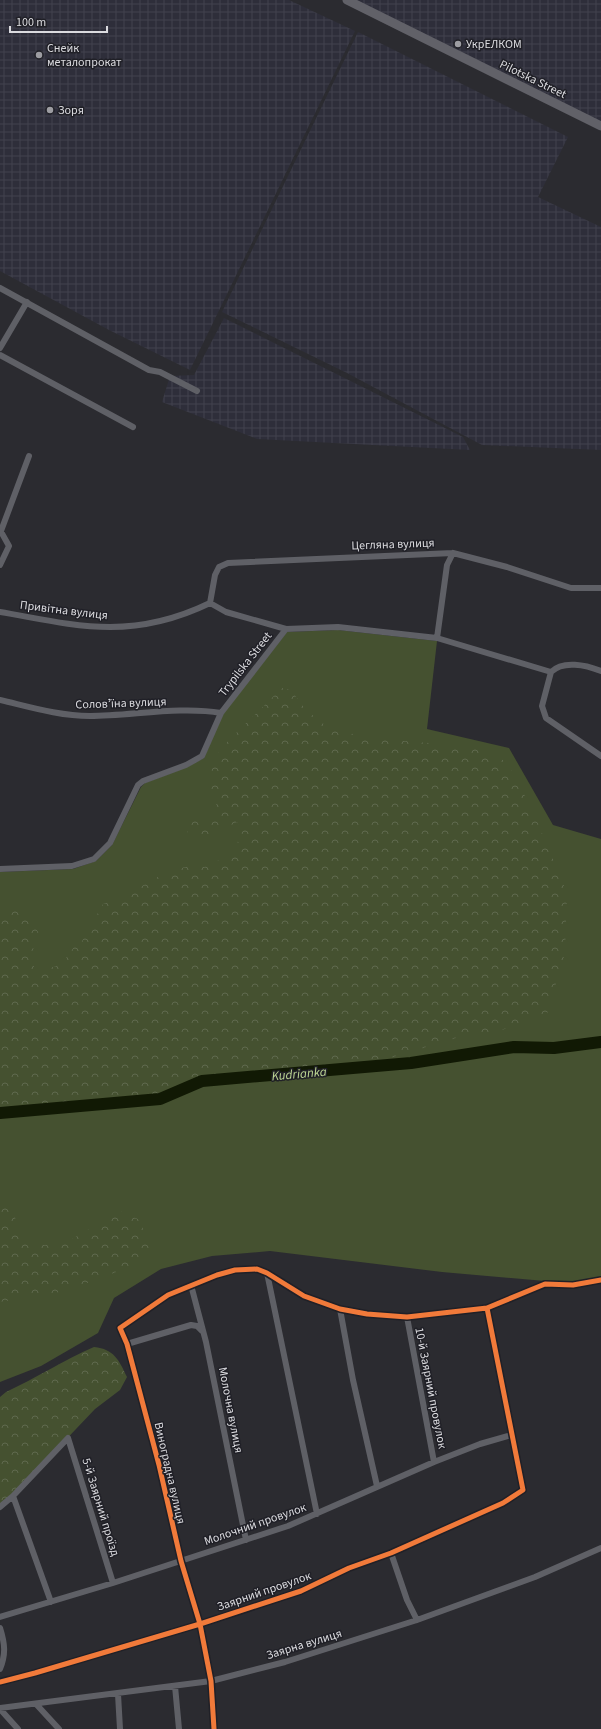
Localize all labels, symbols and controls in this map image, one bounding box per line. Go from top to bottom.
scale bar [10,8,107,34]
text: 100 m [16,14,46,31]
place label: УкрЕЛКОМ [466,36,522,53]
marker: УкрЕЛКОМ [453,39,463,49]
place label: Снейк металопрокат [47,40,122,71]
marker: Снейк металопрокат [34,50,44,60]
street label: Pilotska Street [497,56,569,103]
place label: Зоря [58,102,84,119]
marker: Зоря [45,105,55,115]
street label: Цегляна вулиця [351,535,435,554]
street label: Привітна вулиця [19,597,109,624]
street label: Trypilska Street [215,628,276,700]
street label: Соловʼїна вулиця [75,693,167,714]
water label: Kudrianka [271,1063,327,1085]
street label: 10-й Заярний провулок [410,1326,451,1450]
street label: Молочна вулиця [214,1366,247,1454]
street label: Виноградна вулиця [150,1421,189,1526]
street label: 5-й Заярний проїзд [78,1456,124,1559]
street label: Молочний провулок [202,1499,309,1550]
street label: Заярний провулок [215,1567,313,1616]
street label: Заярна вулиця [264,1625,344,1664]

